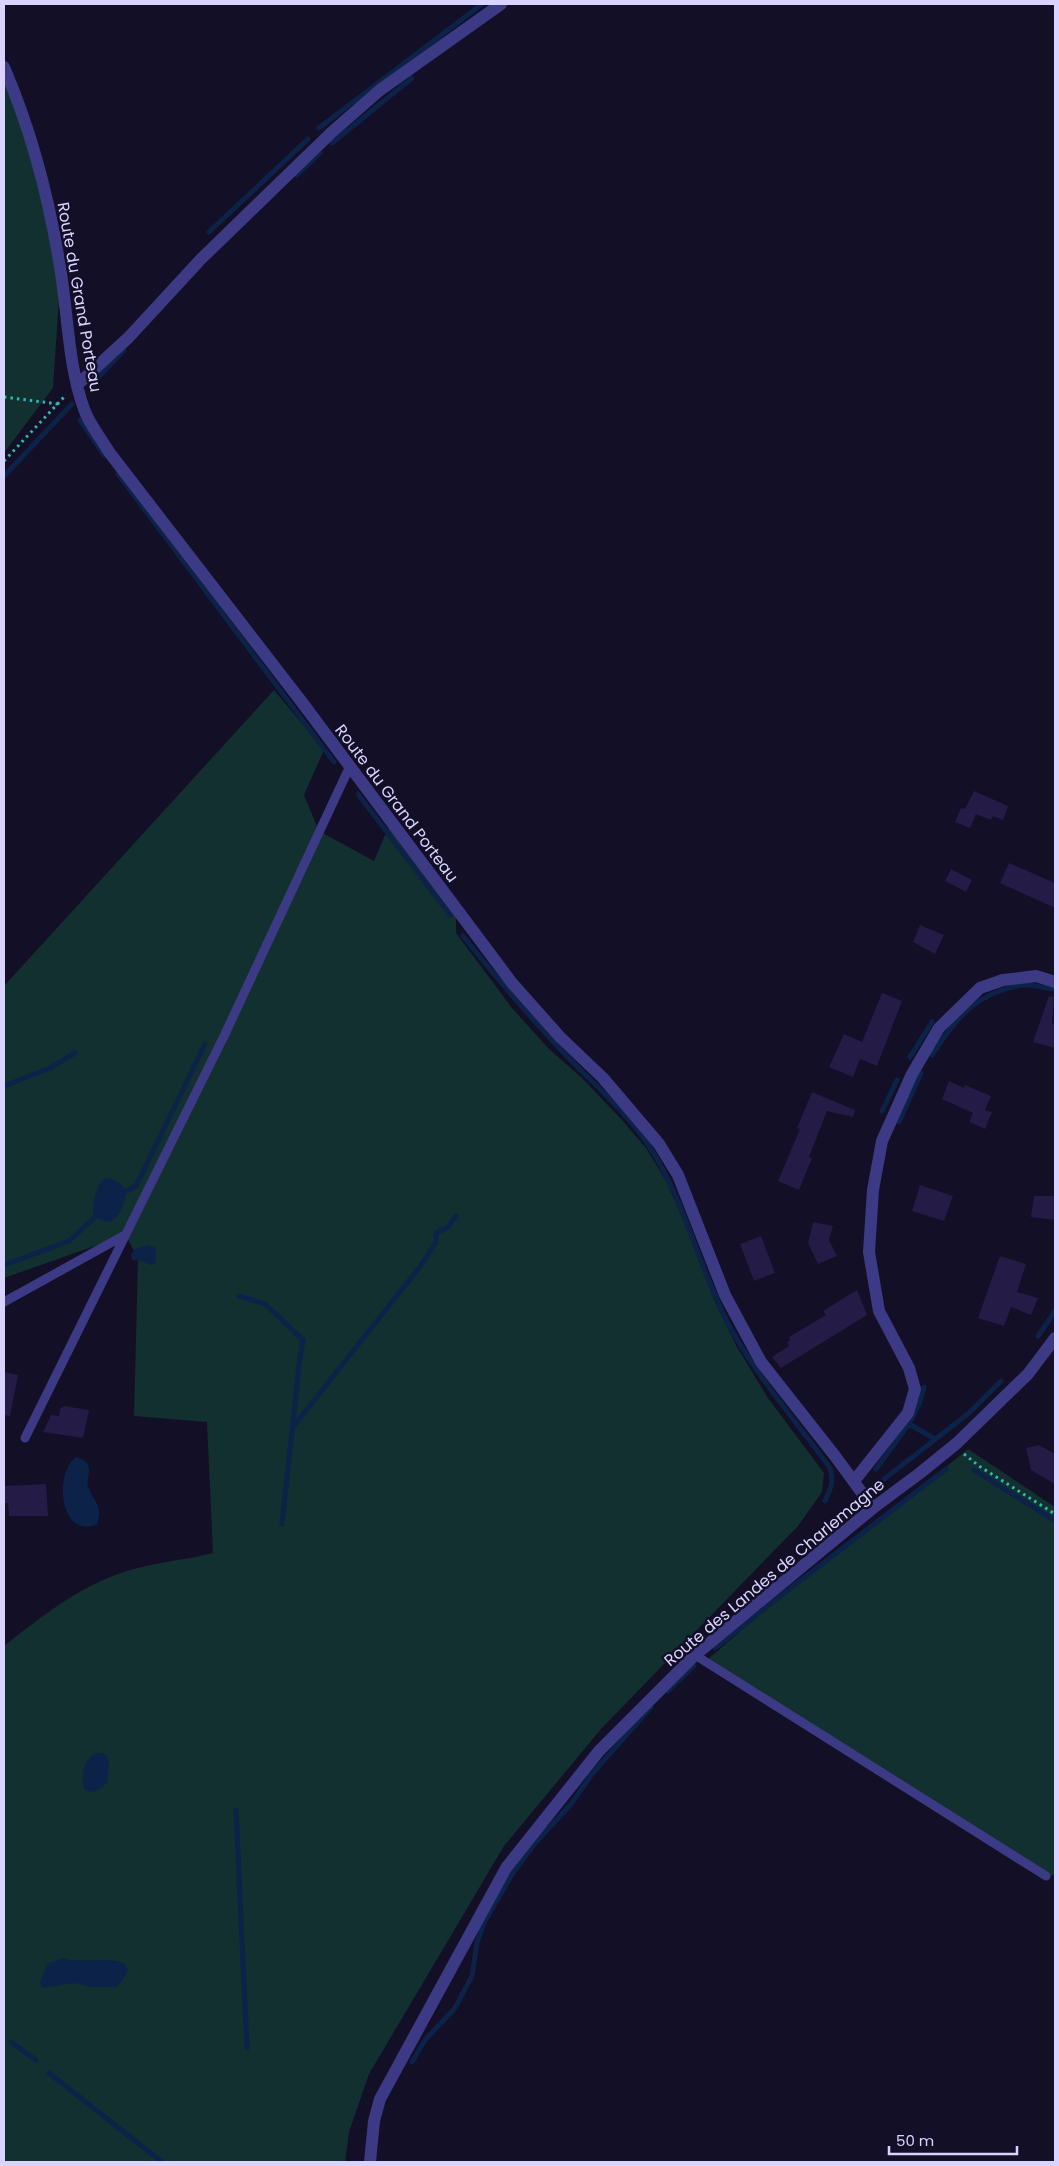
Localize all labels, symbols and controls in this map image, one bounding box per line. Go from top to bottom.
street label: Route du Grand Porteau [51,200,108,394]
street label: Route du Grand Porteau [330,720,464,887]
street label: Route des Landes de Charlemagne [659,1473,890,1672]
scale bar [889,2124,1016,2156]
text: 50 m [896,2130,934,2151]

